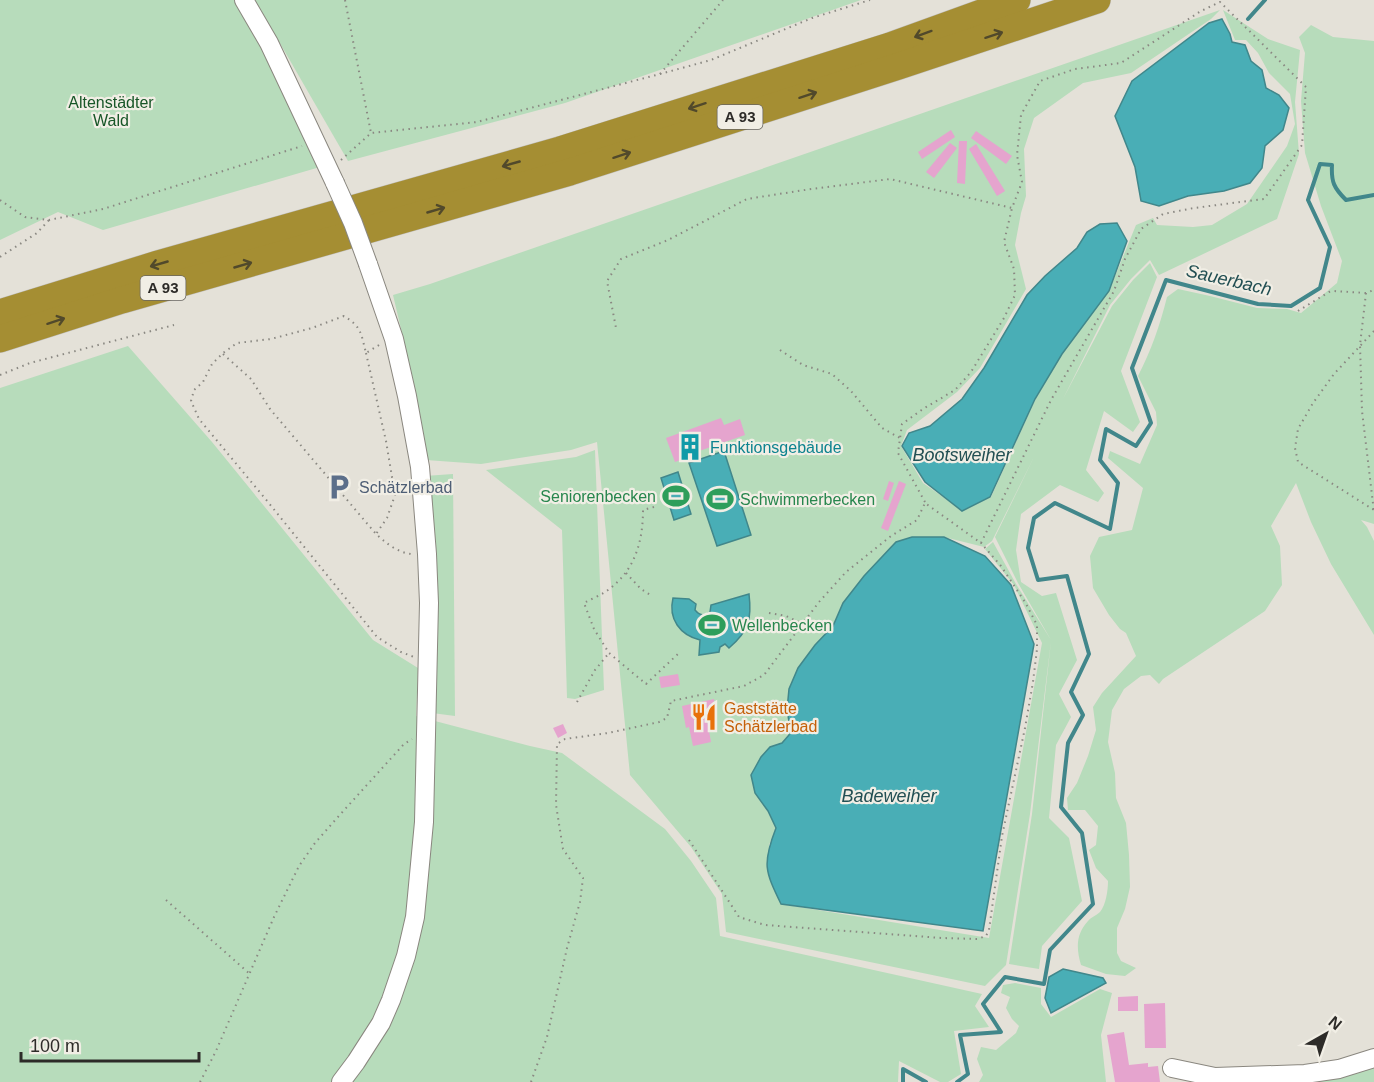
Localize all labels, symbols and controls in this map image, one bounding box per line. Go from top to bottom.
one-way arrow [984,28,1003,39]
one-way arrow [914,29,933,40]
one-way arrow [798,89,817,100]
park label: Altenstädter Wald [68,94,154,129]
one-way arrow [688,102,707,113]
road number: A 93 [718,105,762,129]
one-way arrow [612,149,631,160]
one-way arrow [502,159,521,170]
one-way arrow [426,204,445,215]
one-way arrow [150,259,169,270]
one-way arrow [233,259,252,271]
water label: Sauerbach [1184,260,1274,300]
road number: A 93 [140,276,186,300]
one-way arrow [46,315,65,326]
building icon: Funktionsgebäude [675,432,705,462]
place label: Funktionsgebäude [710,439,842,456]
water label: Bootsweiher [912,445,1013,465]
parking icon: Schätzlerbad [324,472,354,502]
place label: Schätzlerbad [359,479,452,496]
sports icon: Seniorenbecken [661,481,691,511]
sports icon: Schwimmerbecken [705,484,735,514]
place label: Seniorenbecken [540,488,656,505]
place label: Schwimmerbecken [740,491,875,508]
sports icon: Wellenbecken [697,610,727,640]
place label: Wellenbecken [732,617,832,634]
place label: Gaststätte Schätzlerbad [724,700,817,735]
restaurant icon: Gaststätte Schätzlerbad [689,702,719,732]
water label: Badeweiher [841,786,938,806]
north arrow [1296,1004,1356,1064]
text: N [1325,1013,1345,1033]
scale bar [21,1025,200,1063]
text: 100 m [30,1036,80,1056]

